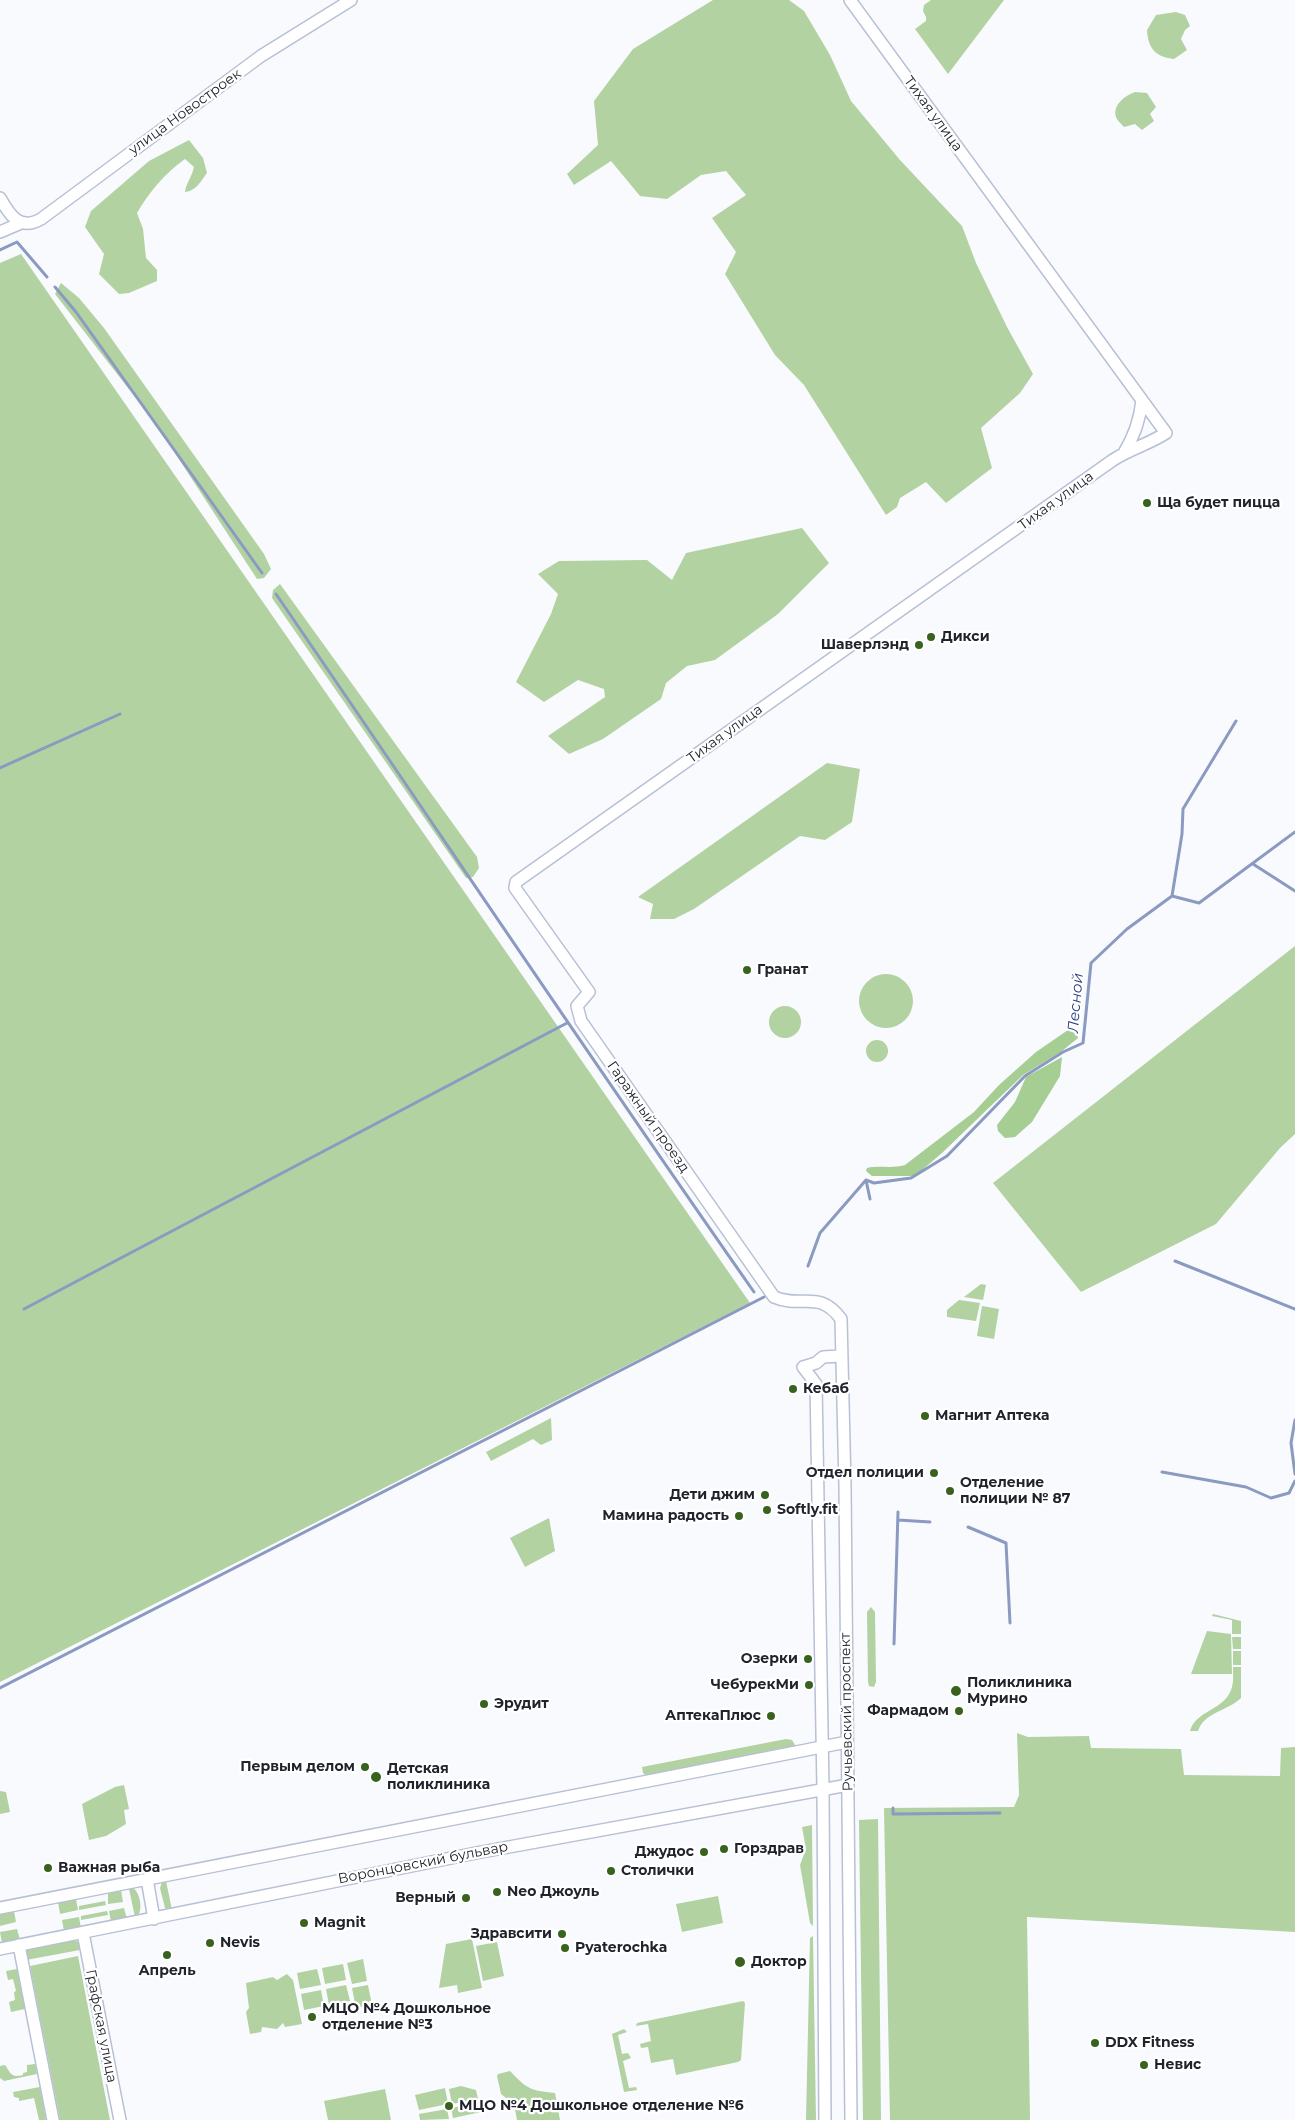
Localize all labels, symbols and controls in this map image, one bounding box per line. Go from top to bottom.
street label: улица Новостроек [126,66,244,158]
street label: Тихая улица [900,73,966,155]
street label: Тихая улица [1015,468,1097,534]
place label: Ща будет пицца [1157,495,1280,511]
marker: Ща будет пицца [1141,497,1153,509]
place label: Дикси [941,629,990,645]
marker: Дикси [925,631,937,643]
place label: Шаверлэнд [821,637,909,653]
marker: Шаверлэнд [913,639,925,651]
street label: Тихая улица [684,701,766,767]
place label: Гранат [757,962,808,978]
marker: Гранат [741,964,753,976]
water label: Лесной [1064,972,1088,1034]
street label: Гаражный проезд [603,1058,693,1176]
place label: Кебаб [803,1381,849,1397]
marker: Кебаб [787,1383,799,1395]
place label: Магнит Аптека [935,1408,1050,1424]
marker: Магнит Аптека [919,1410,931,1422]
place label: Отдел полиции [806,1465,924,1481]
marker: Отдел полиции [928,1467,940,1479]
place label: Отделение полиции № 87 [960,1475,1071,1508]
marker: Отделение полиции № 87 [944,1485,956,1497]
place label: Дети джим [669,1487,755,1503]
marker: Дети джим [759,1489,771,1501]
place label: Softly.fit [777,1502,838,1518]
marker: Softly.fit [761,1504,773,1516]
place label: Мамина радость [602,1508,729,1524]
marker: Мамина радость [733,1510,745,1522]
street label: Ручьевский проспект [837,1633,857,1791]
place label: Озерки [741,1651,798,1667]
marker: Озерки [802,1653,814,1665]
place label: Поликлиника Мурино [967,1675,1072,1708]
place label: ЧебурекМи [711,1677,799,1693]
marker: ЧебурекМи [803,1679,815,1691]
marker: Поликлиника Мурино [949,1684,963,1698]
place label: Эрудит [494,1696,549,1712]
marker: Эрудит [478,1698,490,1710]
place label: Фармадом [867,1703,949,1719]
marker: Фармадом [953,1705,965,1717]
place label: АптекаПлюс [665,1708,761,1724]
marker: АптекаПлюс [765,1710,777,1722]
place label: Первым делом [240,1759,355,1775]
marker: Первым делом [359,1761,371,1773]
place label: Детская поликлиника [387,1761,490,1794]
marker: Детская поликлиника [369,1770,383,1784]
street label: Воронцовский бульвар [337,1838,509,1888]
place label: Горздрав [734,1841,804,1857]
marker: Горздрав [718,1843,730,1855]
place label: Джудос [635,1844,694,1860]
marker: Джудос [698,1846,710,1858]
place label: Важная рыба [58,1860,160,1876]
marker: Важная рыба [42,1862,54,1874]
place label: Столички [621,1863,694,1879]
marker: Столички [605,1865,617,1877]
place label: Neo Джоуль [507,1884,599,1900]
marker: Neo Джоуль [491,1886,503,1898]
place label: Верный [395,1890,456,1906]
marker: Верный [460,1892,472,1904]
place label: Magnit [314,1915,366,1931]
marker: Magnit [298,1917,310,1929]
place label: Здравсити [471,1926,552,1942]
marker: Здравсити [556,1928,568,1940]
place label: Nevis [220,1935,260,1951]
marker: Nevis [204,1937,216,1949]
place label: Pyaterochka [575,1940,667,1956]
marker: Pyaterochka [559,1942,571,1954]
marker: Апрель [161,1949,173,1961]
place label: Доктор [751,1954,807,1970]
marker: Доктор [733,1955,747,1969]
place label: Апрель [138,1963,196,1979]
street label: Графская улица [82,1968,120,2084]
place label: МЦО №4 Дошкольное отделение №3 [322,2001,491,2034]
marker: МЦО №4 Дошкольное отделение №3 [306,2011,318,2023]
place label: DDX Fitness [1105,2035,1194,2051]
marker: DDX Fitness [1089,2037,1101,2049]
place label: Невис [1154,2057,1201,2073]
marker: Невис [1138,2059,1150,2071]
place label: МЦО №4 Дошкольное отделение №6 [459,2098,744,2114]
marker: МЦО №4 Дошкольное отделение №6 [443,2100,455,2112]

